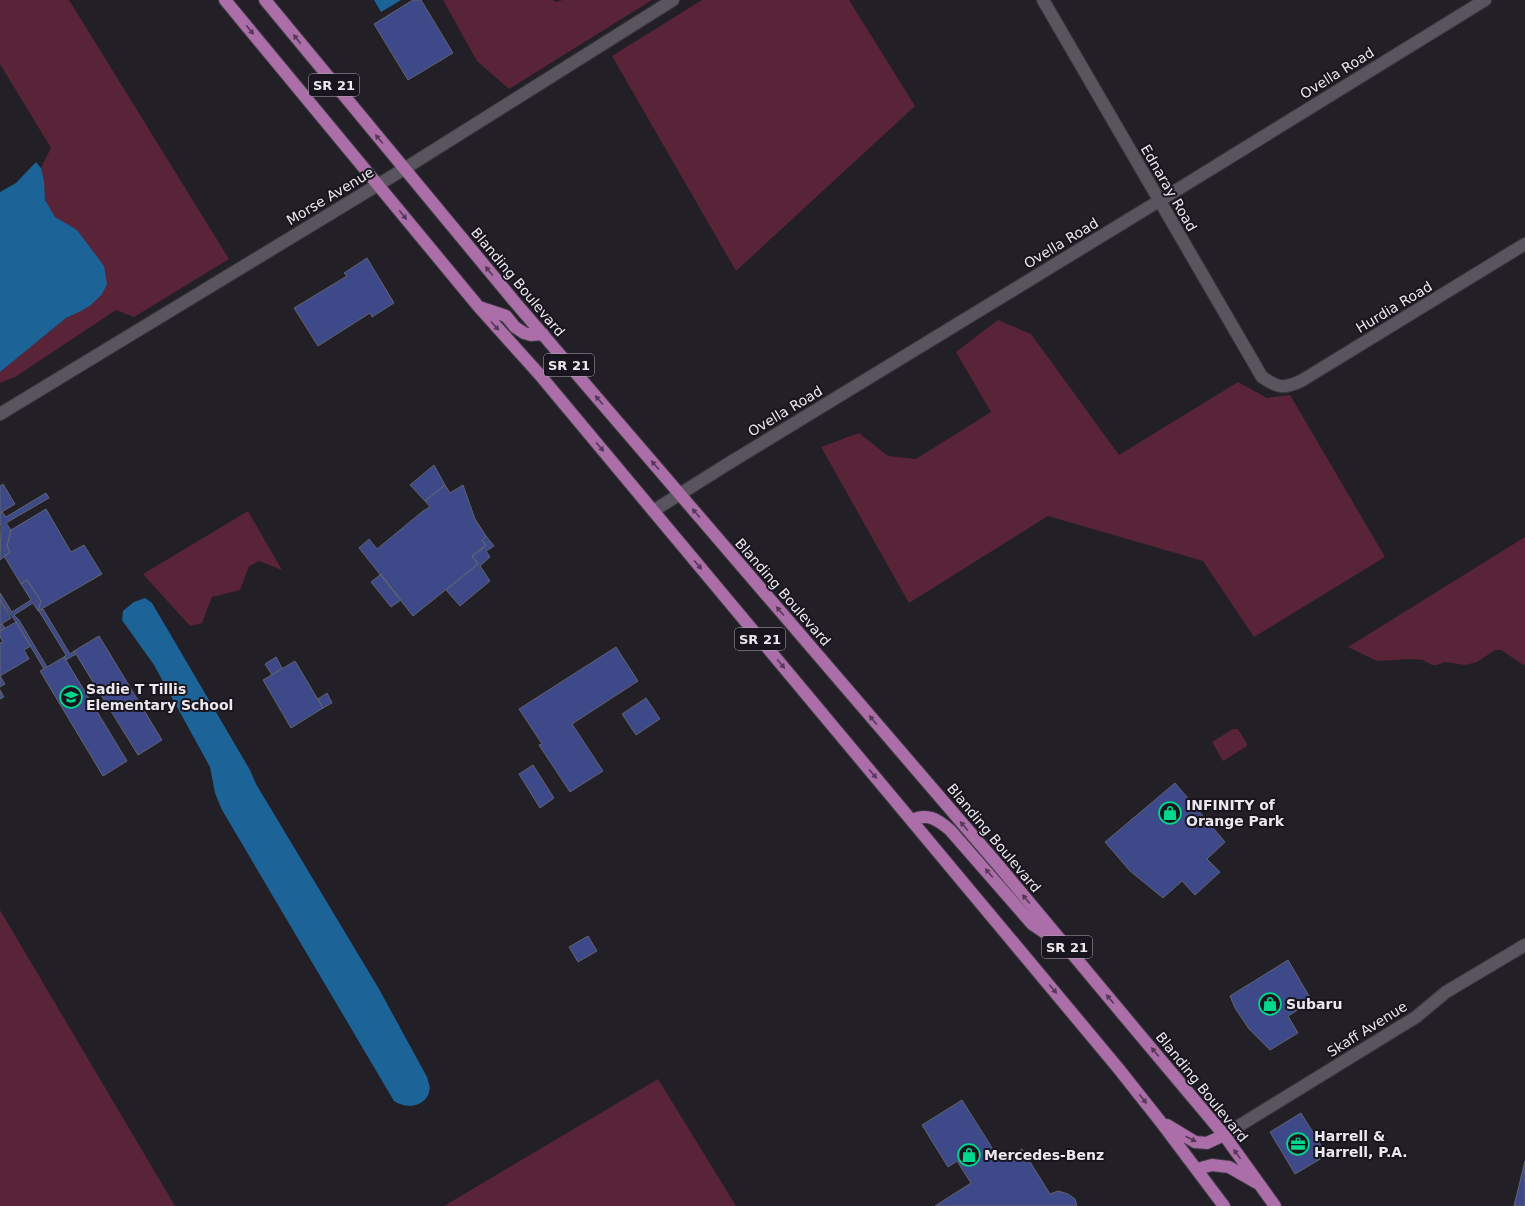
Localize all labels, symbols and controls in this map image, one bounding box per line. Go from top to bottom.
one-way arrow [245,25,254,35]
one-way arrow [292,34,301,44]
street label: Ovella Road [1297,44,1377,102]
road number: SR 21 [309,74,359,96]
one-way arrow [375,134,384,145]
street label: Ednaray Road [1138,142,1200,234]
street label: Morse Avenue [284,164,376,228]
one-way arrow [399,210,407,220]
street label: Ovella Road [1021,215,1101,271]
street label: Blanding Boulevard [468,224,568,340]
one-way arrow [484,265,493,276]
street label: Hurdia Road [1353,278,1435,336]
one-way arrow [491,320,500,331]
road number: SR 21 [544,354,594,376]
street label: Ovella Road [745,383,825,439]
one-way arrow [594,394,603,405]
one-way arrow [595,441,604,452]
one-way arrow [650,460,659,470]
one-way arrow [691,507,700,518]
street label: Blanding Boulevard [732,535,834,649]
one-way arrow [693,559,702,570]
one-way arrow [776,606,785,617]
road number: SR 21 [735,628,785,650]
one-way arrow [777,659,786,670]
place label: Sadie T Tillis Elementary School [86,681,233,713]
school or university icon: Sadie T Tillis Elementary School [58,684,84,710]
one-way arrow [869,715,878,725]
one-way arrow [868,769,877,779]
street label: Blanding Boulevard [944,780,1044,896]
place label: INFINITY of Orange Park [1186,797,1285,829]
shop icon: INFINITY of Orange Park [1157,800,1183,826]
one-way arrow [960,821,969,831]
one-way arrow [984,868,993,879]
one-way arrow [1022,894,1031,905]
road number: SR 21 [1042,936,1092,958]
one-way arrow [1048,983,1057,994]
shop icon: Subaru [1257,991,1283,1017]
one-way arrow [1106,993,1115,1004]
place label: Subaru [1286,996,1342,1012]
street label: Skaff Avenue [1324,998,1410,1060]
street label: Blanding Boulevard [1153,1029,1251,1145]
one-way arrow [1151,1047,1160,1058]
one-way arrow [1139,1094,1148,1105]
place label: Harrell & Harrell, P.A. [1314,1128,1408,1160]
office icon: Harrell & Harrell, P.A. [1285,1131,1311,1157]
one-way arrow [1185,1136,1197,1142]
shop icon: Mercedes-Benz [956,1142,982,1168]
place label: Mercedes-Benz [984,1147,1104,1163]
one-way arrow [1233,1148,1241,1159]

